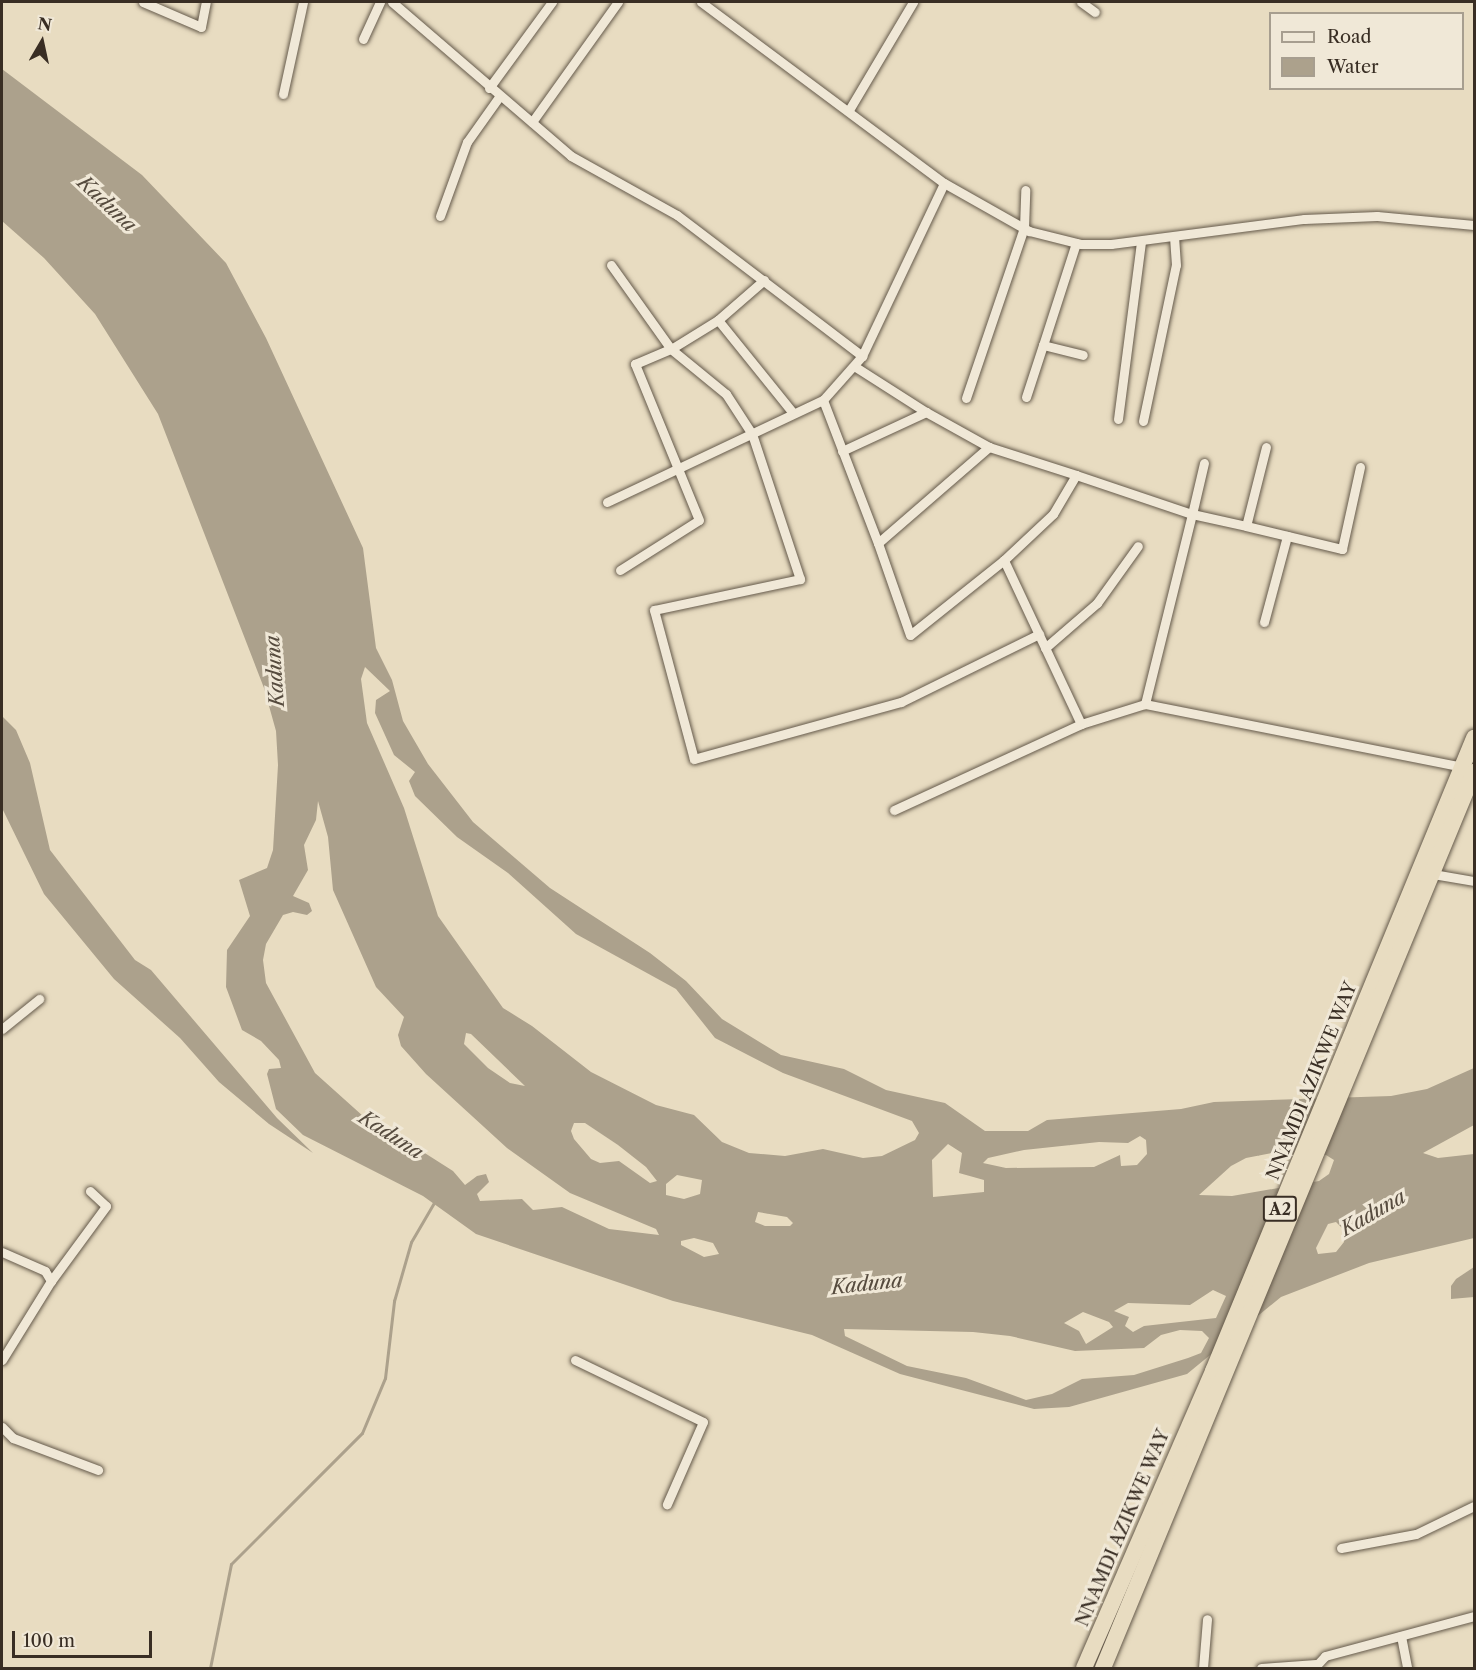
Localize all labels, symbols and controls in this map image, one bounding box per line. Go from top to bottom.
north arrow [12,12,72,72]
legend [1269,12,1464,90]
text: N [36,13,53,35]
text: Road [1327,26,1372,48]
text: Water [1327,56,1379,78]
water label: Kaduna [73,171,141,237]
water label: Kaduna [261,634,289,708]
street label: NNAMDI AZIKWE WAY [1262,978,1362,1184]
water label: Kaduna [354,1105,428,1165]
water label: Kaduna [1336,1185,1410,1241]
road number: A2 [1262,1196,1298,1222]
water label: Kaduna [830,1268,904,1300]
street label: NNAMDI AZIKWE WAY [1071,1426,1175,1630]
scale bar [15,1619,154,1657]
text: 100 m [23,1630,75,1652]

